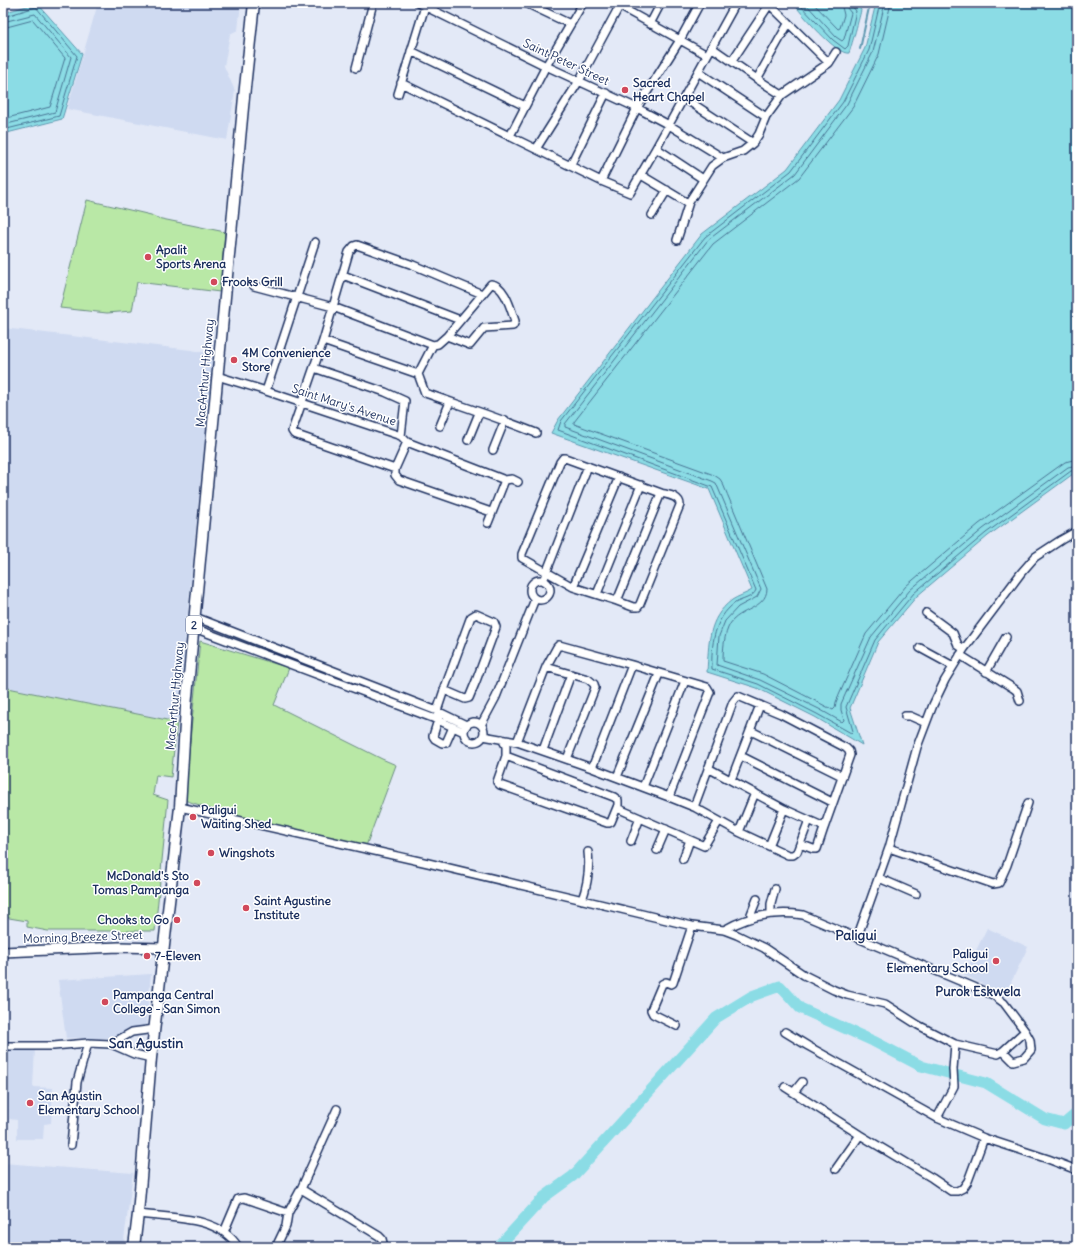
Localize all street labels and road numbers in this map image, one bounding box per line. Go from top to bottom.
street label: Saint Peter Street [521,35,612,88]
street label: MacArthur Highway [192,318,217,428]
street label: Saint Mary's Avenue [290,381,398,428]
road number: 2 [186,616,202,634]
street label: MacArthur Highway [162,641,187,751]
street label: Morning Breeze Street [23,927,143,946]

